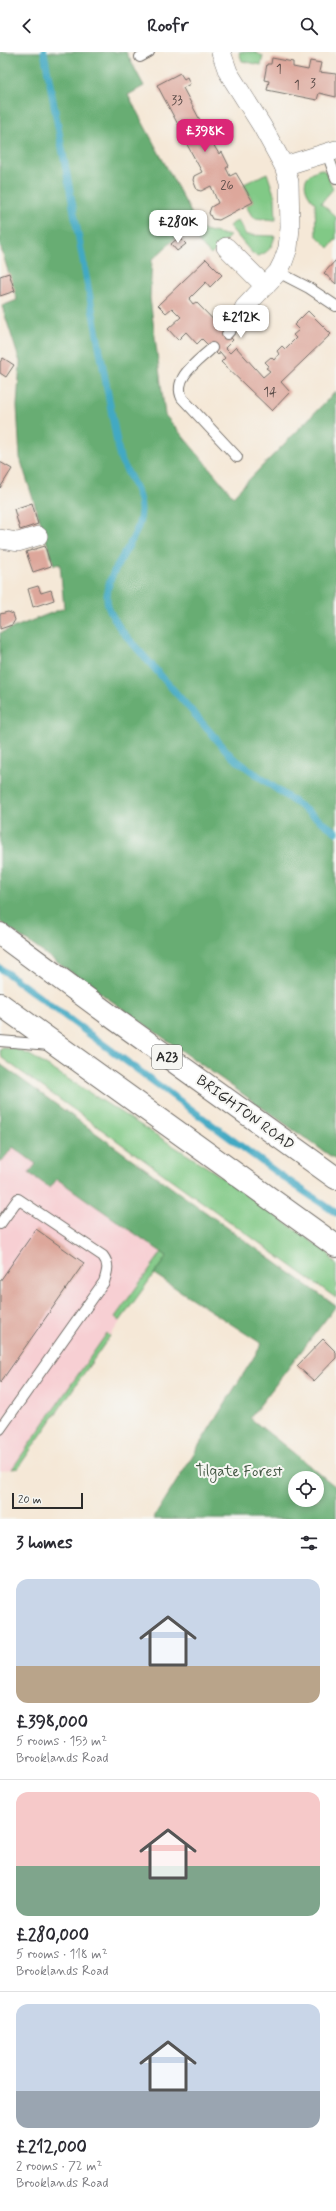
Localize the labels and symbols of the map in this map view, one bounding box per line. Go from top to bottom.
house number: 1 [276,61,282,78]
house number: 3 [310,75,316,92]
house number: 1 [294,77,300,94]
house number: 33 [171,92,183,109]
pin: £398K [177,119,233,153]
house number: 26 [220,177,234,194]
pin: £280K [150,210,206,244]
pin: £212K [213,305,269,339]
house number: 14 [263,384,277,401]
road number: A23 [152,1045,182,1069]
street label: BRIGHTON ROAD [192,1071,298,1155]
park label: Tilgate Forest [195,1462,283,1483]
scale bar [12,1491,83,1510]

